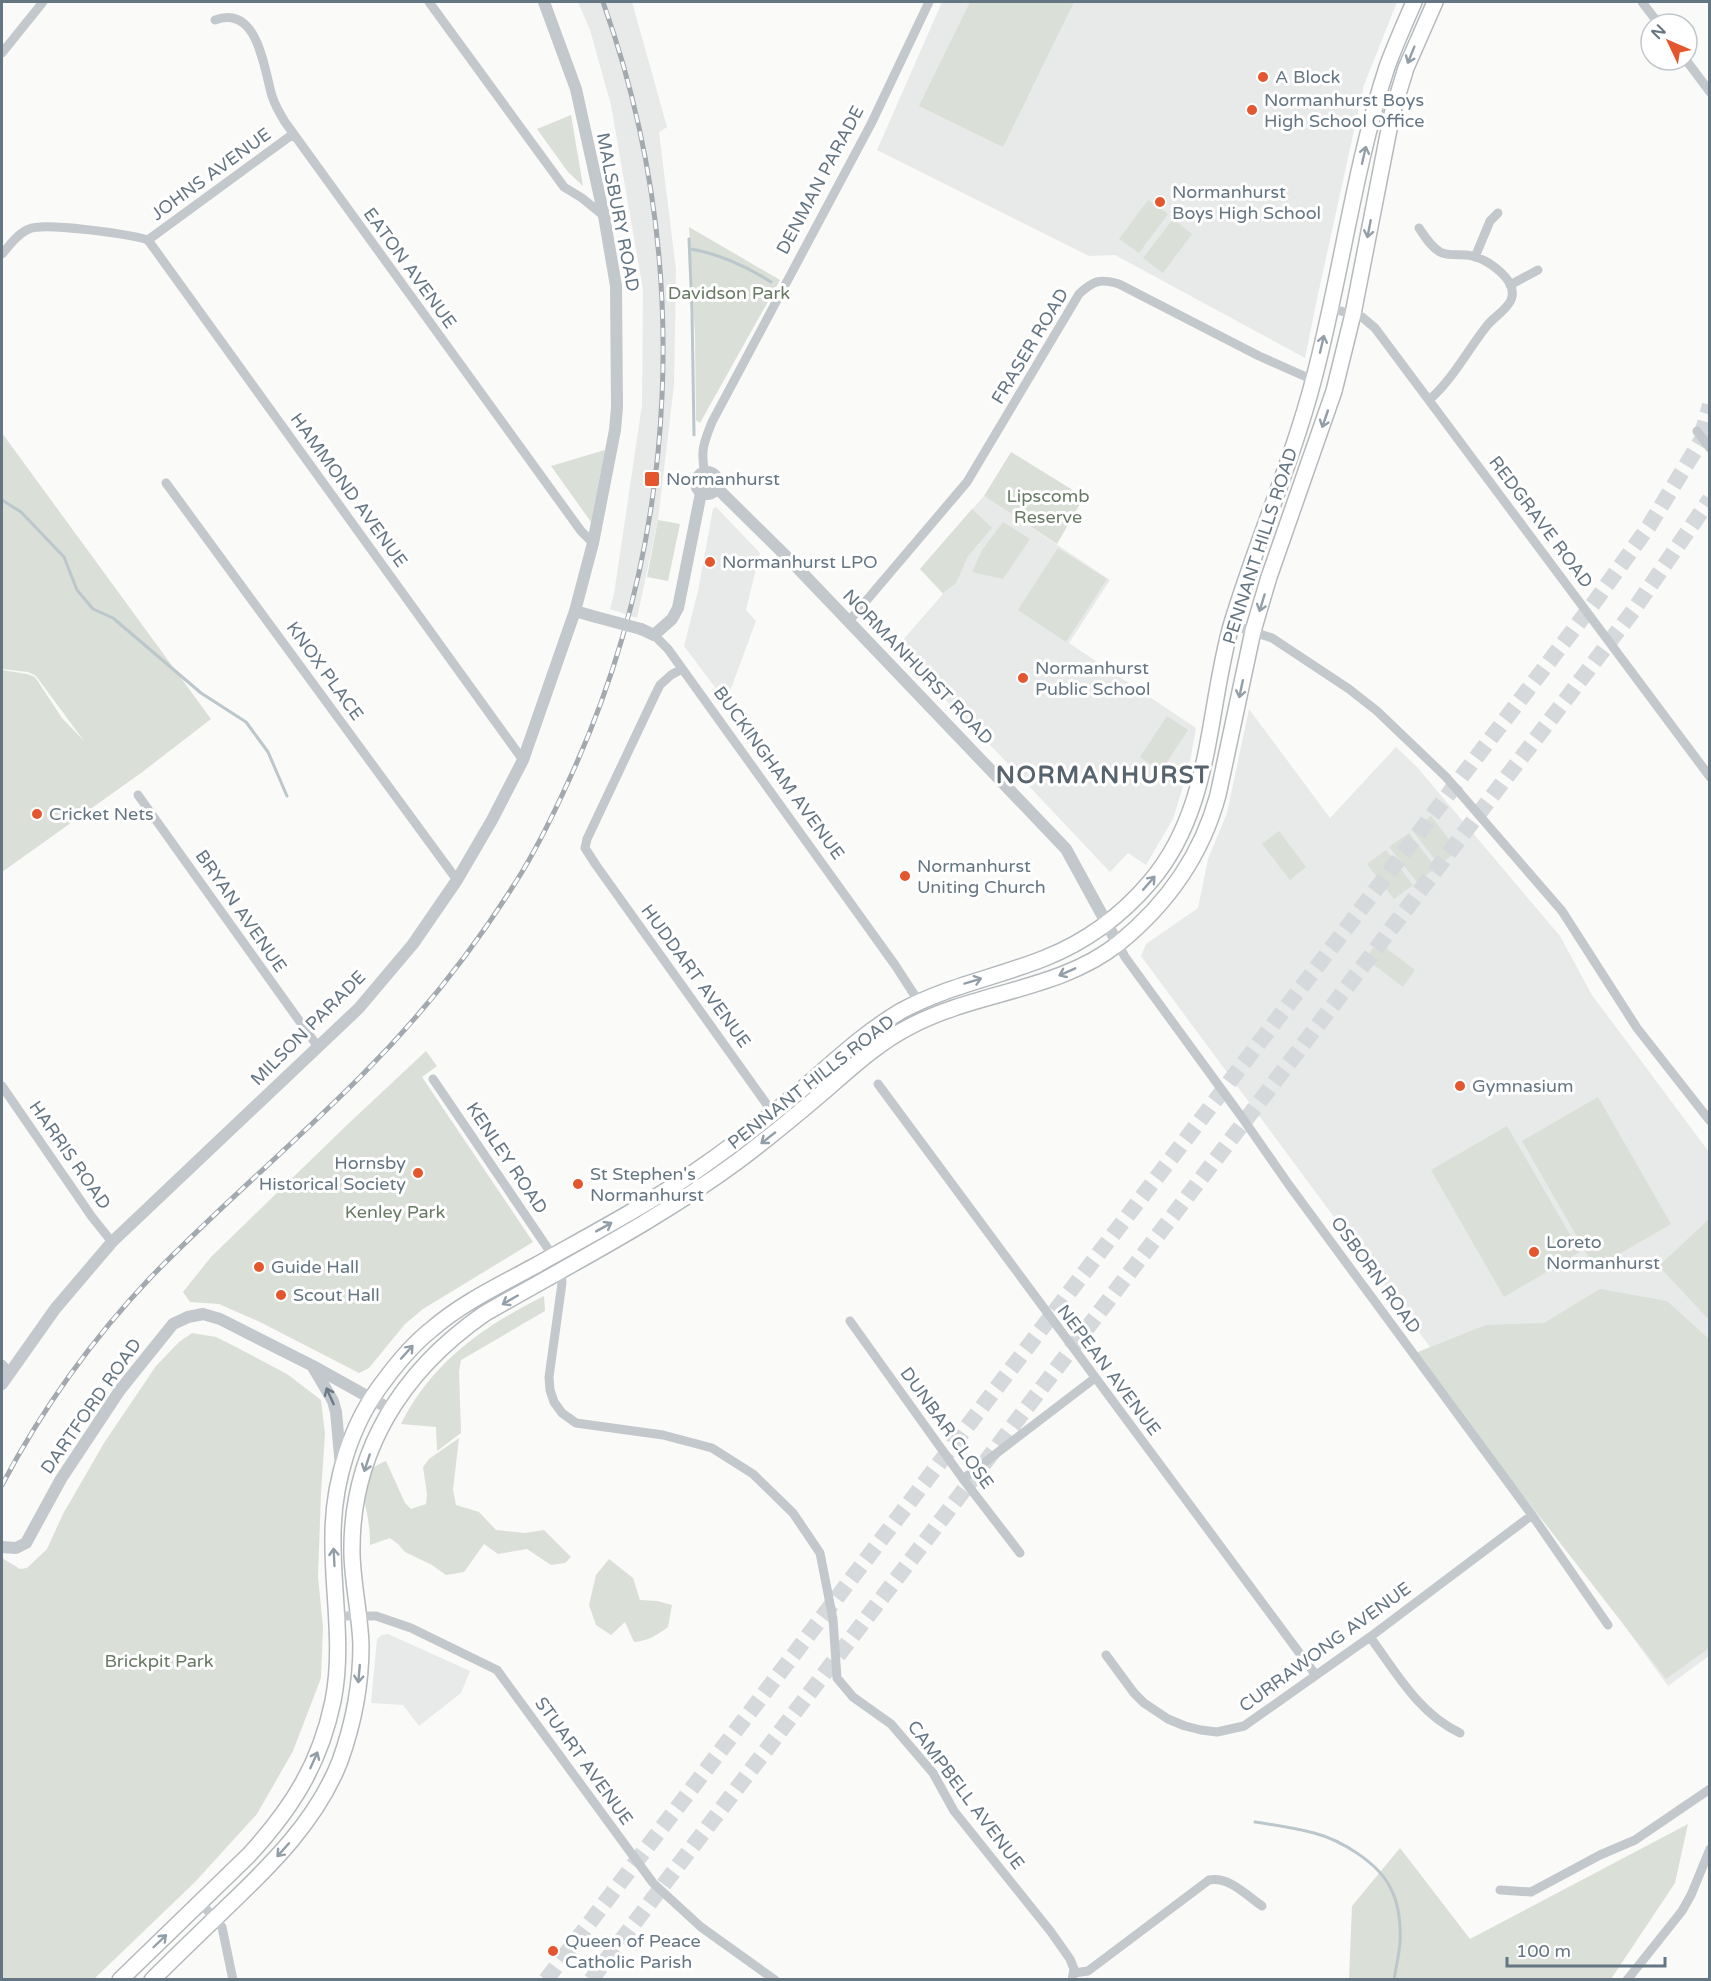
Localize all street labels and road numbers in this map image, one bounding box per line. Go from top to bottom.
street label: DENMAN PARADE [771,102,869,258]
street label: JOHNS AVENUE [147,123,275,225]
street label: MALSBURY ROAD [592,131,644,293]
street label: EATON AVENUE [359,203,461,333]
street label: FRASER ROAD [987,284,1073,408]
street label: HAMMOND AVENUE [286,409,412,571]
street label: PENNANT HILLS ROAD [1218,445,1302,647]
street label: REDGRAVE ROAD [1484,452,1598,592]
street label: NORMANHURST ROAD [838,585,998,749]
street label: KNOX PLACE [282,617,368,725]
street label: BUCKINGHAM AVENUE [709,682,849,864]
street label: BRYAN AVENUE [191,846,291,976]
street label: HUDDART AVENUE [637,900,755,1052]
street label: MILSON PARADE [246,966,370,1090]
street label: PENNANT HILLS ROAD [723,1010,899,1154]
street label: HARRIS ROAD [24,1096,116,1214]
street label: KENLEY ROAD [461,1098,553,1218]
street label: OSBORN ROAD [1326,1212,1426,1338]
street label: NEPEAN AVENUE [1053,1300,1165,1440]
street label: DARTFORD ROAD [36,1334,146,1478]
street label: DUNBAR CLOSE [895,1363,999,1493]
street label: CURRAWONG AVENUE [1235,1577,1415,1717]
street label: STUART AVENUE [530,1693,638,1829]
street label: CAMPBELL AVENUE [903,1716,1029,1874]

